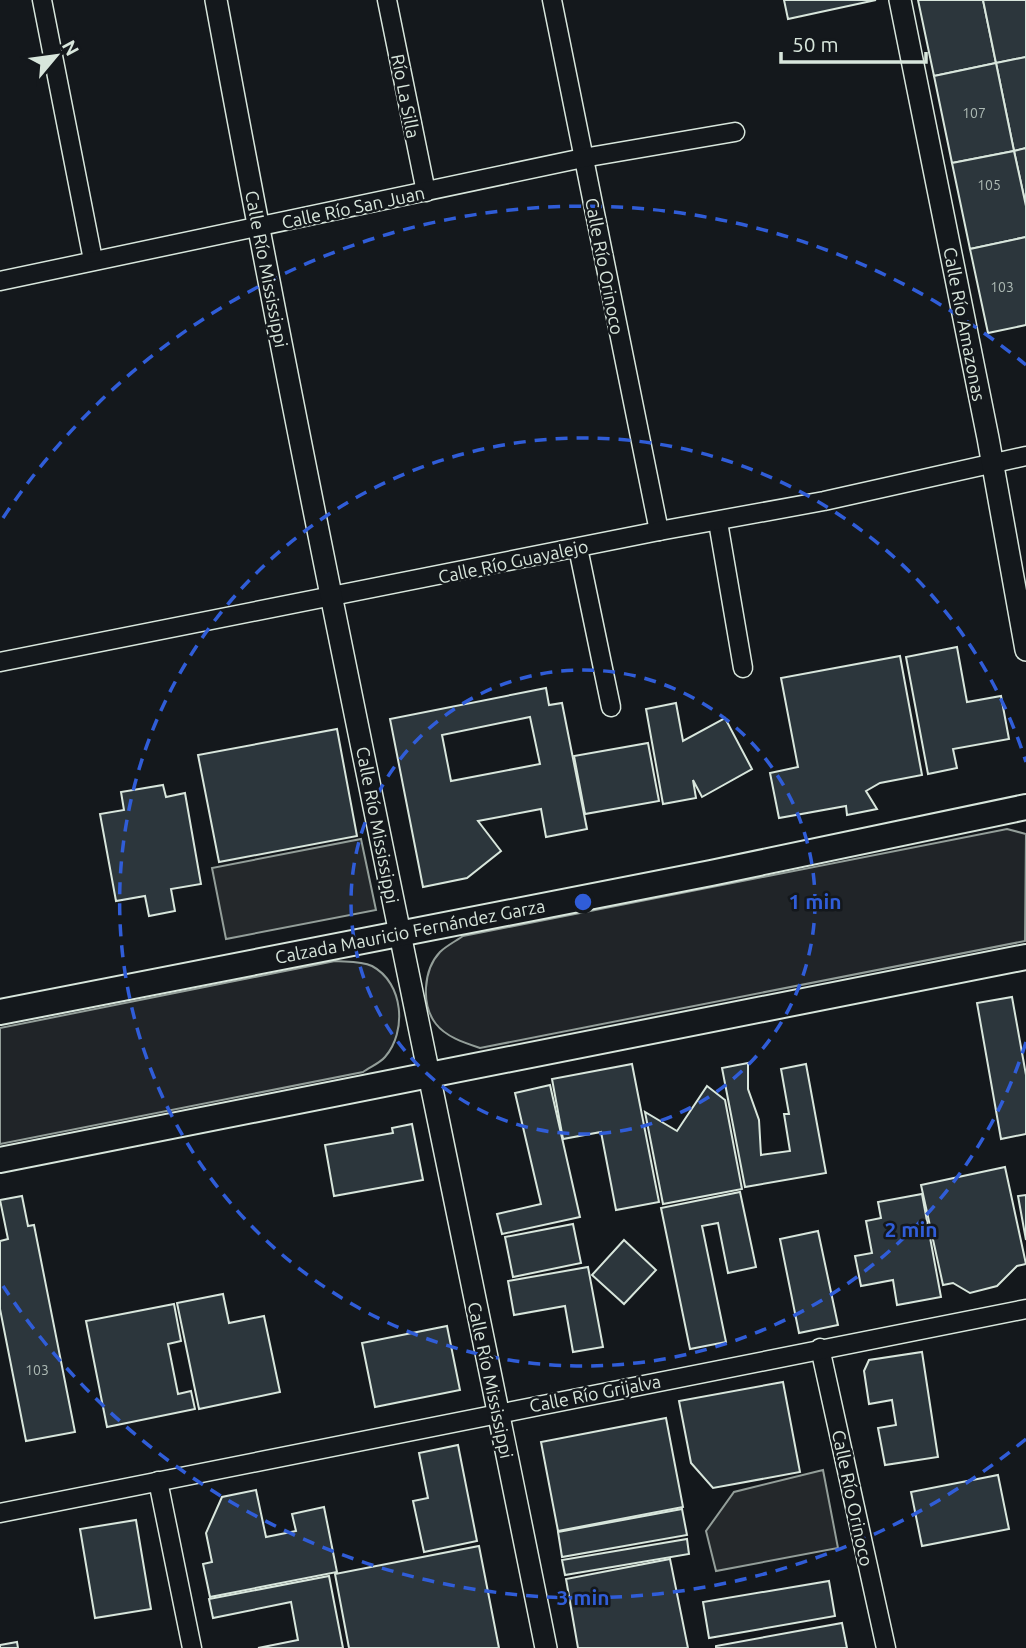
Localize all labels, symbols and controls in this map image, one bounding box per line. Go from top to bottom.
north arrow [21,21,91,91]
scale bar [781,21,926,65]
text: 50 m [792,32,839,56]
text: N [58,36,84,59]
street label: Río La Silla [388,52,424,140]
house number: 107 [962,105,986,121]
house number: 105 [977,177,1001,193]
street label: Calle Río San Juan [280,182,426,232]
street label: Calle Río Mississippi [242,189,292,349]
street label: Calle Río Orinoco [582,196,628,336]
street label: Calle Río Amazonas [940,245,990,403]
house number: 103 [990,279,1014,295]
street label: Calle Río Guayalejo [436,535,590,587]
street label: Calle Río Mississippi [353,745,403,905]
text: 1 min [788,889,842,913]
centre of rings [571,890,595,914]
street label: Calzada Mauricio Fernández Garza [273,895,547,967]
text: 2 min [884,1217,938,1241]
street label: Calle Río Mississippi [465,1300,517,1460]
house number: 103 [25,1362,49,1378]
street label: Calle Río Grijalva [528,1370,662,1416]
street label: Calle Río Orinoco [829,1428,877,1568]
text: 3 min [556,1585,610,1609]

